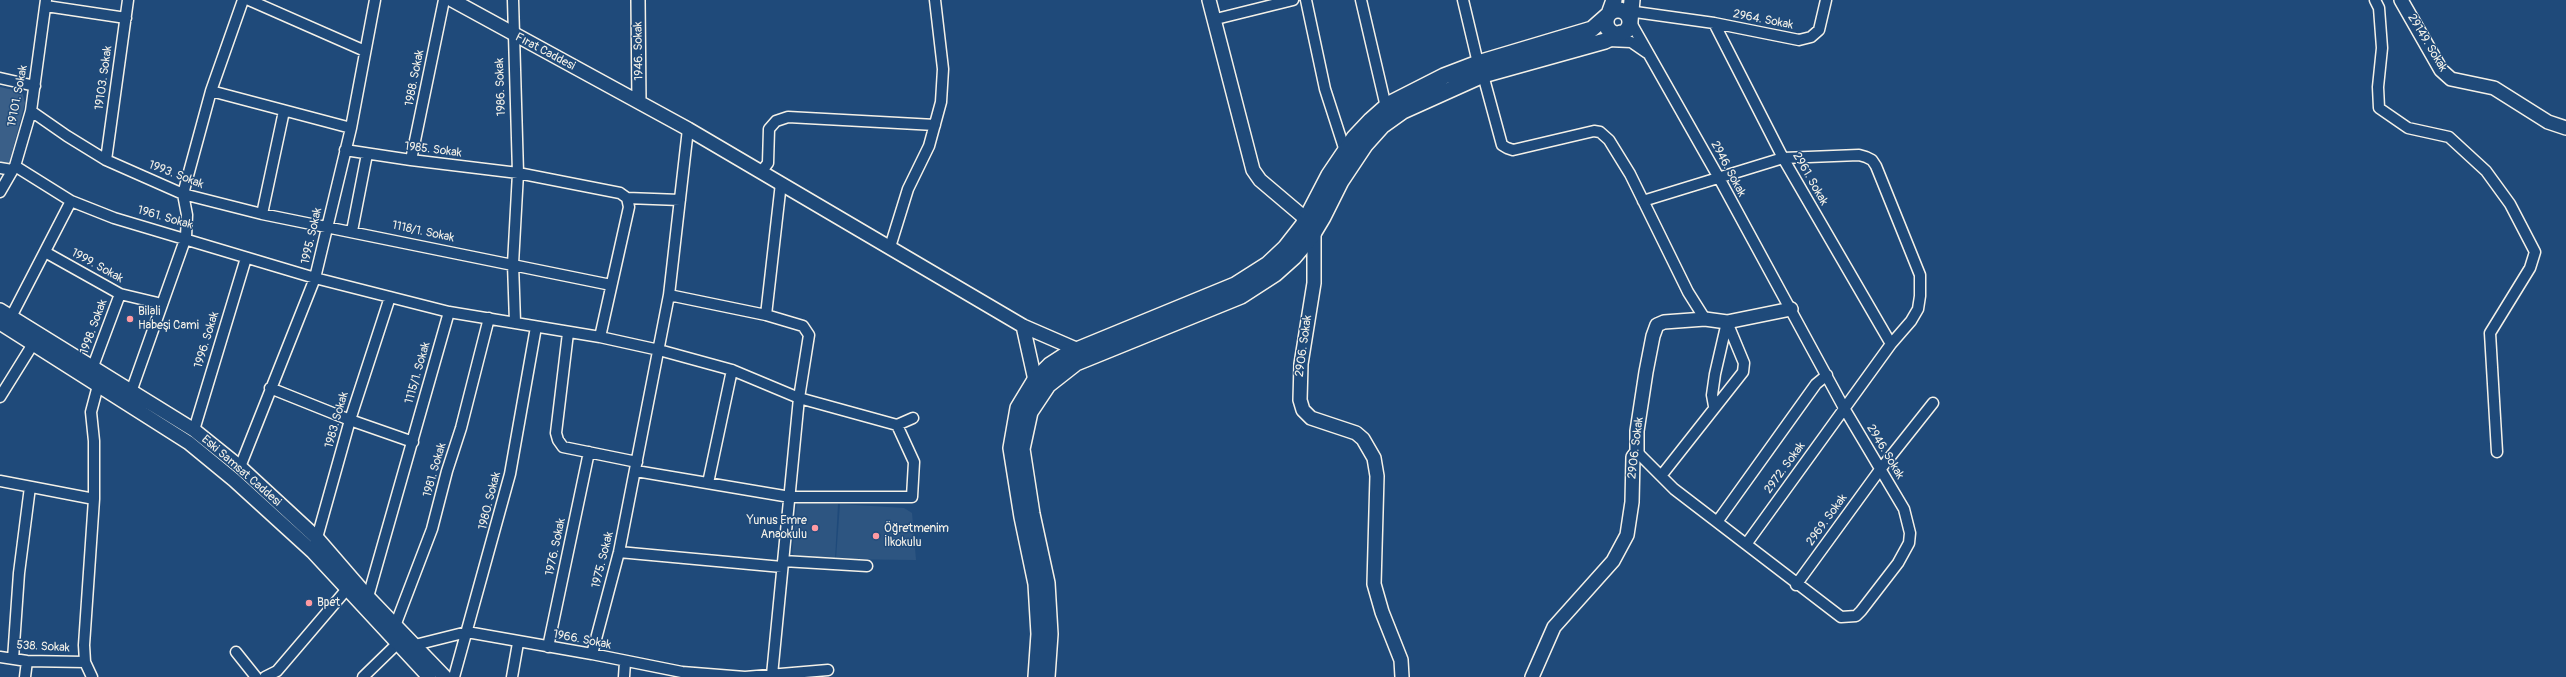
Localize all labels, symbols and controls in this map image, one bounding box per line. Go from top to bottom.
street label: 2964. Sokak [1732,7,1794,33]
street label: 29149. Sokak [2404,11,2450,75]
street label: 1946. Sokak [631,21,647,81]
street label: Fırat Caddesi [513,30,577,74]
street label: 19103. Sokak [92,45,116,111]
street label: 1988. Sokak [402,49,428,107]
street label: 1986. Sokak [493,58,509,116]
street label: 19101. Sokak [5,64,31,128]
street label: 1985. Sokak [403,139,463,161]
street label: 2946. Sokak [1707,139,1749,199]
street label: 2961. Sokak [1789,150,1831,208]
street label: 1993. Sokak [146,158,206,192]
street label: 1961. Sokak [136,203,194,233]
street label: 1995. Sokak [298,206,326,266]
street label: 1118/1. Sokak [391,218,455,246]
street label: 1999. Sokak [68,246,126,286]
street label: 1998. Sokak [77,298,111,356]
place label: Bilali Habeşi Cami [138,305,199,333]
street label: 1996. Sokak [192,310,222,370]
marker: Bilali Habeşi Cami [125,314,135,324]
street label: 2906. Sokak [1293,314,1315,378]
street label: 1115/1. Sokak [402,340,434,406]
street label: 1983. Sokak [322,390,352,450]
street label: 2906. Sokak [1625,416,1647,480]
street label: 2946. Sokak [1863,422,1907,482]
street label: Eski Samsat Caddesi [198,433,284,509]
street label: 2972. Sokak [1761,439,1809,497]
street label: 1981. Sokak [420,441,450,499]
street label: 1980. Sokak [476,470,504,532]
street label: 2969. Sokak [1803,491,1851,549]
place label: Yunus Emre Anaokulu [747,514,807,542]
street label: 1976. Sokak [543,517,569,577]
place label: Öğretmenim İlkokulu [884,522,949,550]
marker: Yunus Emre Anaokulu [810,523,820,533]
street label: 1975. Sokak [589,530,617,590]
marker: Öğretmenim İlkokulu [871,531,881,541]
place label: Bpet [317,596,340,610]
marker: Bpet [304,598,314,608]
street label: 1966. Sokak [552,627,612,653]
street label: 538. Sokak [16,638,70,656]

